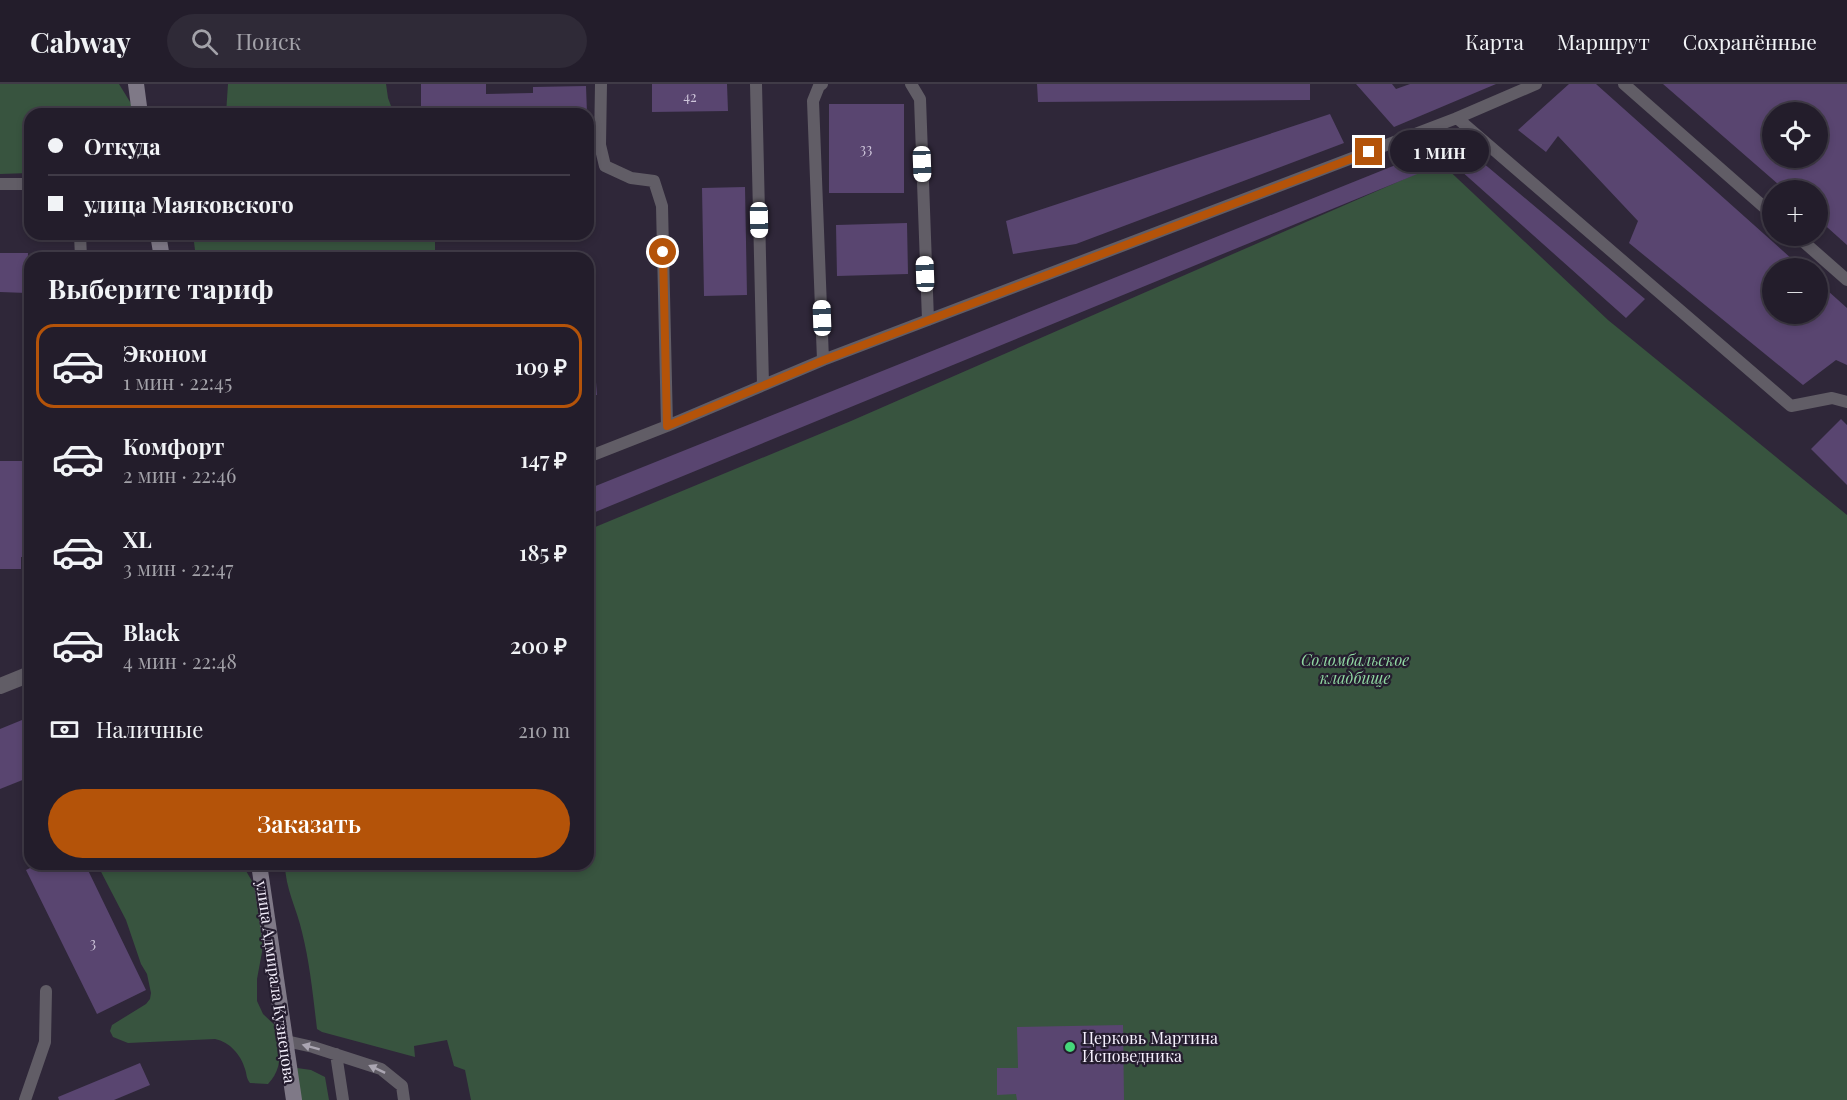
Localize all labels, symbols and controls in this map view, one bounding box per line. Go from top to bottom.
search box [167,14,587,68]
text: Cabway [30,23,131,60]
icon: search [188,25,221,58]
text: Поиск [236,26,301,56]
text: Карта [1465,27,1524,55]
text: Маршрут [1557,27,1650,55]
text: Сохранённые [1683,27,1817,55]
house number: 42 [683,87,697,106]
map controls [1762,102,1828,324]
button: locate [1762,102,1828,168]
text: Откуда [84,131,161,161]
callout: 1 мин [1390,131,1489,173]
text: 1 мин [1413,137,1466,164]
route end [1355,138,1382,165]
house number: 33 [860,139,872,158]
car [912,146,932,182]
button: + [1762,180,1828,246]
text: улица Маяковского [84,189,294,219]
car [750,202,768,238]
route start [649,238,676,265]
car [915,256,935,292]
button: − [1762,258,1828,324]
text: Выберите тариф [48,270,274,306]
car [812,300,832,336]
text: Эконом [123,338,207,368]
icon: car [51,339,105,393]
text: 109 ₽ [515,351,567,381]
text: 1 мин · 22:45 [123,368,232,395]
text: Комфорт [123,431,224,461]
icon: car [51,432,105,486]
text: 147 ₽ [520,444,567,474]
text: 2 мин · 22:46 [123,461,236,488]
text: XL [123,524,152,554]
icon: car [51,525,105,579]
text: 185 ₽ [519,537,567,567]
text: 3 мин · 22:47 [123,554,233,581]
text: Black [123,617,180,647]
icon: car [51,618,105,672]
text: 200 ₽ [510,630,567,660]
text: 4 мин · 22:48 [123,647,237,674]
park label: Соломбальское кладбище [1301,649,1409,688]
icon: cash [48,713,81,746]
text: Наличные [96,714,203,744]
text: 210 m [518,716,570,743]
button: Заказать [48,789,570,858]
street label: улица Адмирала Кузнецова [252,878,301,1085]
house number: 3 [90,933,96,952]
place label: Церковь Мартина Исповедника [1082,1027,1218,1066]
marker: Церковь Мартина Исповедника [1063,1040,1077,1054]
one-way arrow [302,1042,320,1051]
one-way arrow [369,1065,386,1074]

